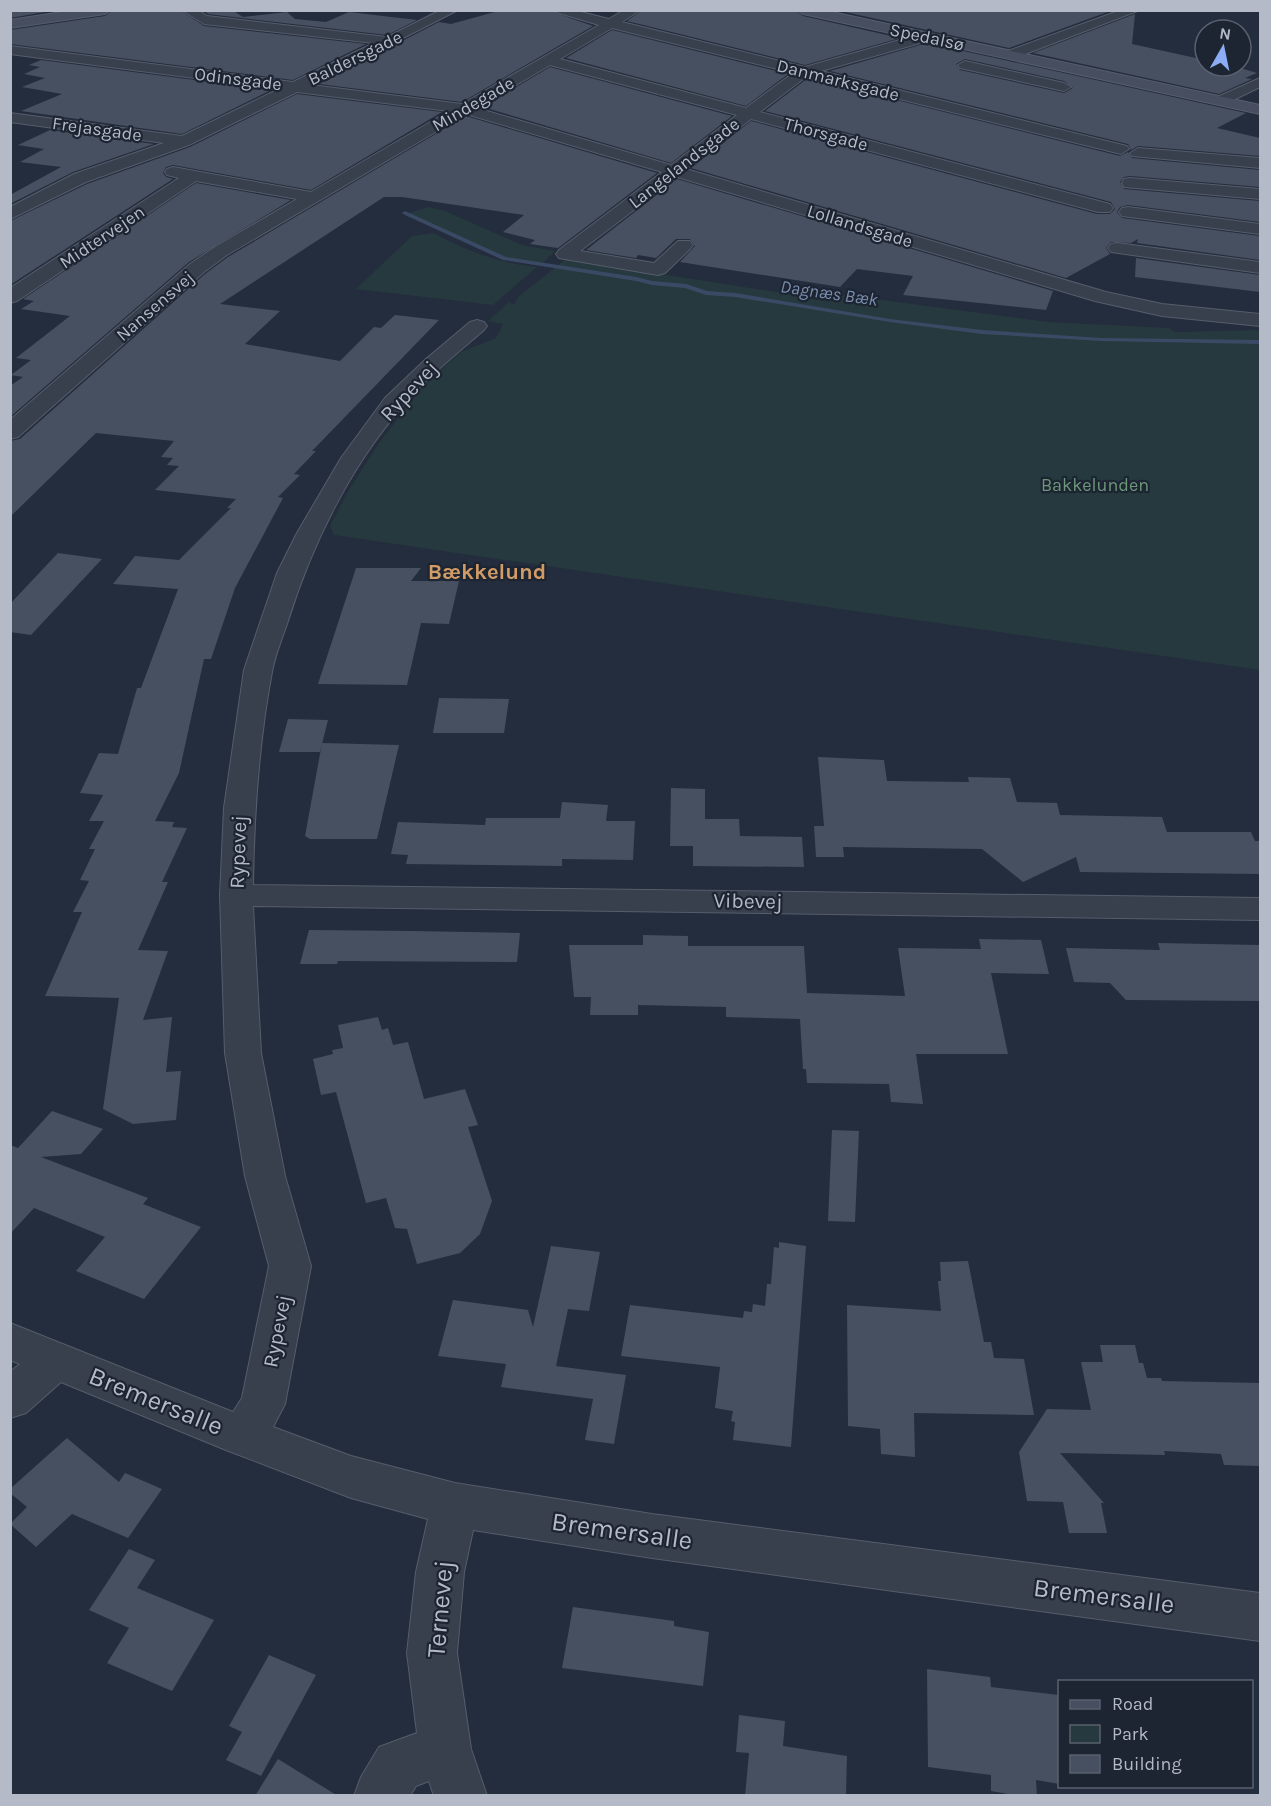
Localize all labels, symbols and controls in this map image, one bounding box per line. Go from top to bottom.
street label: Spedalsø [888,18,966,56]
north arrow [1193,18,1253,78]
text: N [1218,23,1232,44]
street label: Baldersgade [304,26,406,90]
street label: Danmarksgade [774,54,902,106]
street label: Odinsgade [193,63,283,95]
street label: Mindegade [428,72,518,136]
street label: Frejasgade [51,112,143,146]
street label: Thorsgade [782,112,870,156]
street label: Langelandsgade [624,113,744,213]
street label: Lollandsgade [805,200,915,252]
street label: Midtervejen [55,201,149,273]
street label: Nansensvej [112,266,198,346]
water label: Dagnæs Bæk [779,275,880,311]
street label: Rypevej [375,356,443,426]
park label: Bakkelunden [1041,474,1149,496]
district label: Bækkelund [428,559,546,585]
street label: Rypevej [225,815,251,889]
street label: Vibevej [713,888,783,914]
street label: Rypevej [258,1293,296,1369]
street label: Bremersalle [84,1360,228,1442]
street label: Bremersalle [550,1506,694,1556]
street label: Ternevej [420,1559,460,1659]
street label: Bremersalle [1032,1572,1176,1620]
legend [1058,1680,1253,1788]
text: Road [1112,1693,1153,1715]
text: Park [1112,1723,1149,1745]
text: Building [1112,1753,1182,1775]

